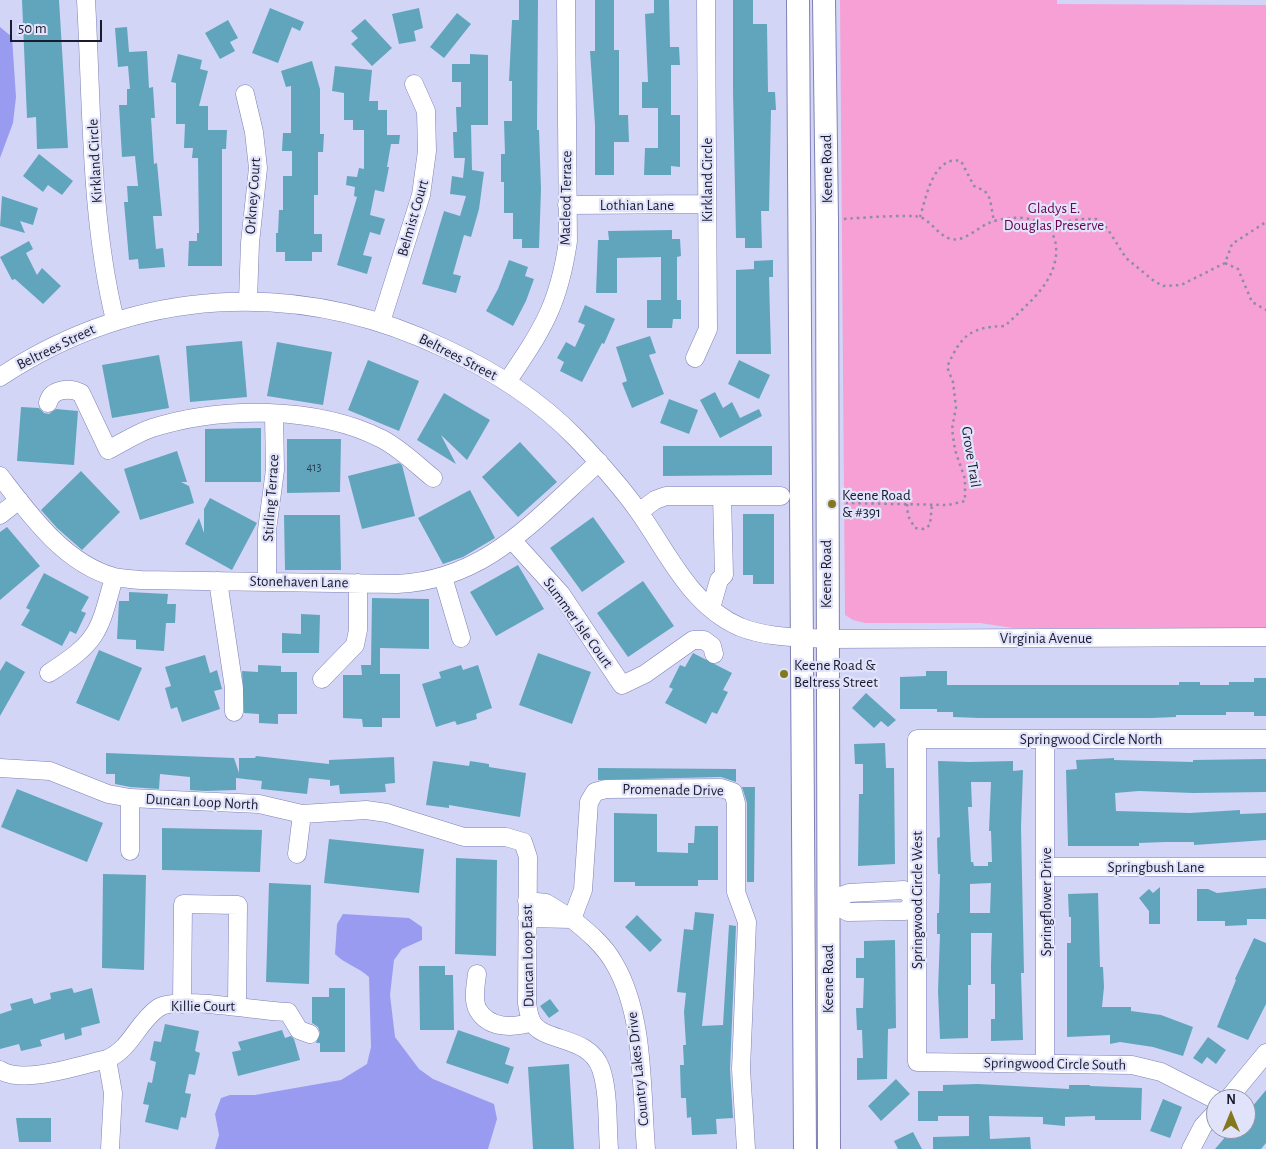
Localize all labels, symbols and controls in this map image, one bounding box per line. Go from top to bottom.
scale bar [12,10,105,42]
text: 50 m [18,21,47,36]
street label: Kirkland Circle [84,118,106,204]
street label: Keene Road [817,135,837,203]
street label: Kirkland Circle [698,138,716,222]
street label: Macleod Terrace [556,150,576,246]
street label: Orkney Court [241,157,265,235]
street label: Belmist Court [393,178,433,258]
street label: Lothian Lane [600,196,674,214]
park label: Gladys E. Douglas Preserve [1004,199,1104,234]
street label: Beltrees Street [14,320,98,374]
street label: Beltrees Street [416,330,500,384]
street label: Grove Trail [957,425,985,489]
street label: Stirling Terrace [259,454,283,542]
house number: 413 [307,460,321,474]
place label: Keene Road & #391 [842,486,911,521]
marker: Keene Road & #391 [826,498,838,510]
street label: Keene Road [817,540,835,608]
street label: Stonehaven Lane [249,572,349,592]
street label: Summer Isle Court [539,574,617,672]
street label: Virginia Avenue [1000,629,1092,647]
place label: Keene Road & Beltress Street [794,656,878,691]
marker: Keene Road & Beltress Street [778,668,790,680]
street label: Springwood Circle North [1020,730,1162,748]
street label: Promenade Drive [622,780,724,800]
street label: Duncan Loop North [145,790,259,814]
street label: Springwood Circle West [908,831,926,969]
street label: Springflower Drive [1037,847,1055,957]
street label: Springbush Lane [1108,858,1204,876]
street label: Duncan Loop East [518,905,538,1007]
street label: Keene Road [819,945,837,1013]
street label: Killie Court [171,997,235,1015]
street label: Country Lakes Drive [623,1011,653,1127]
street label: Springwood Circle South [984,1054,1126,1074]
north arrow [1206,1089,1256,1139]
text: N [1226,1093,1236,1107]

